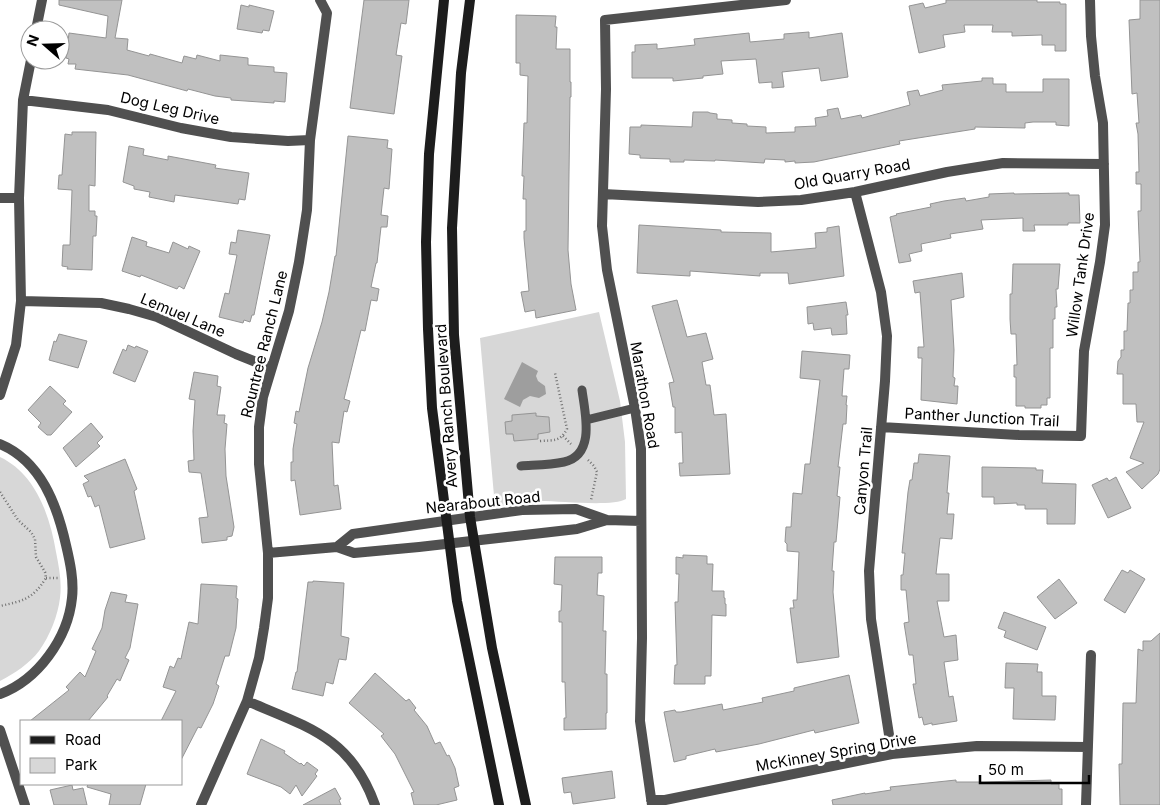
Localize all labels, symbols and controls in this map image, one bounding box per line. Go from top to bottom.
north arrow [20,20,70,70]
text: N [23,32,42,48]
street label: Dog Leg Drive [119,87,221,129]
street label: Old Quarry Road [792,154,912,194]
street label: Willow Tank Drive [1062,211,1098,339]
street label: Rountree Ranch Lane [236,268,292,420]
street label: Lemuel Lane [138,289,228,341]
street label: Avery Ranch Boulevard [431,323,461,489]
street label: Marathon Road [626,340,664,450]
street label: Panther Junction Trail [904,403,1060,431]
street label: Canyon Trail [850,426,876,516]
street label: Nearabout Road [425,487,541,517]
legend [20,720,182,785]
street label: McKinney Spring Drive [754,729,918,775]
text: Road [65,730,101,749]
scale bar [980,752,1089,784]
text: Park [65,755,98,774]
text: 50 m [988,760,1024,779]

